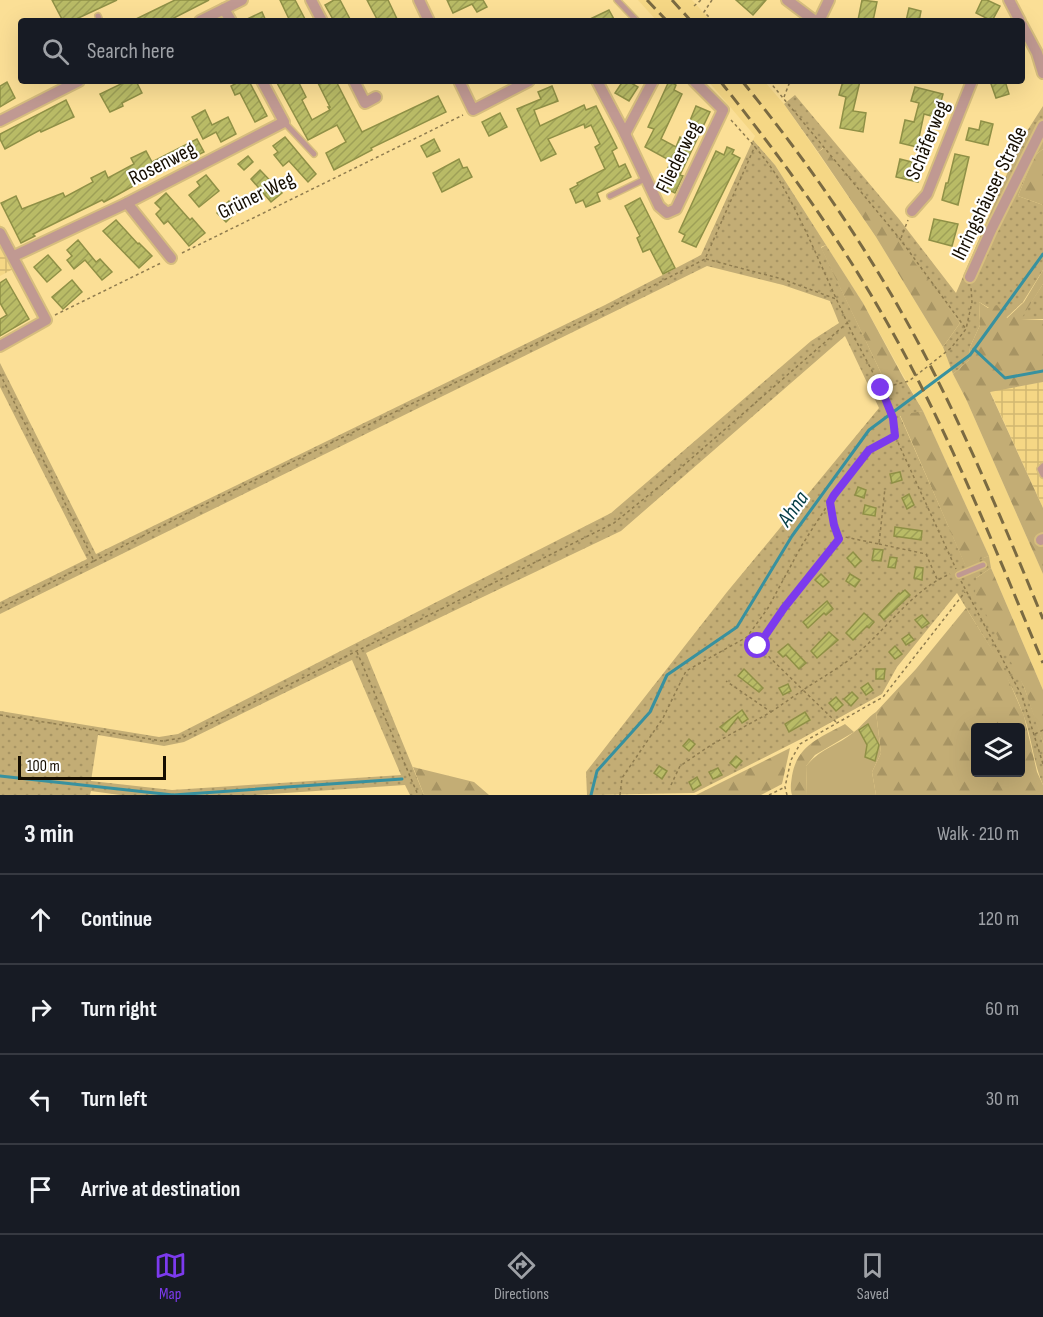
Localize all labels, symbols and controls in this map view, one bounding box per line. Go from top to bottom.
search box [18,18,1025,84]
icon: search [39,35,72,68]
text: Search here [87,38,174,65]
street label: Schäferweg [900,97,955,184]
street label: Fliederweg [650,117,707,197]
street label: Ihringshäuser Straße [946,122,1033,264]
street label: Rosenweg [125,136,200,191]
street label: Grüner Weg [214,166,299,225]
route end [867,374,893,400]
water label: Ahna [771,486,815,533]
route start [744,632,770,658]
map controls [971,723,1025,777]
button: layers [971,723,1025,777]
scale bar [18,753,166,780]
text: 100 m [27,757,60,776]
text: 3 min [24,819,74,850]
text: Walk · 210 m [937,822,1019,846]
icon: ahead [24,903,57,936]
text: Continue [81,906,152,933]
text: 120 m [979,907,1019,931]
icon: right [24,993,57,1026]
text: Turn right [81,996,157,1023]
text: 60 m [985,997,1019,1021]
icon: left [24,1083,57,1116]
text: Turn left [81,1086,147,1113]
text: 30 m [986,1087,1019,1111]
icon: arrive [24,1173,57,1206]
text: Arrive at destination [81,1176,240,1203]
tab: Map [154,1249,187,1304]
tab: Directions [494,1249,549,1304]
tab: Saved [856,1249,889,1304]

